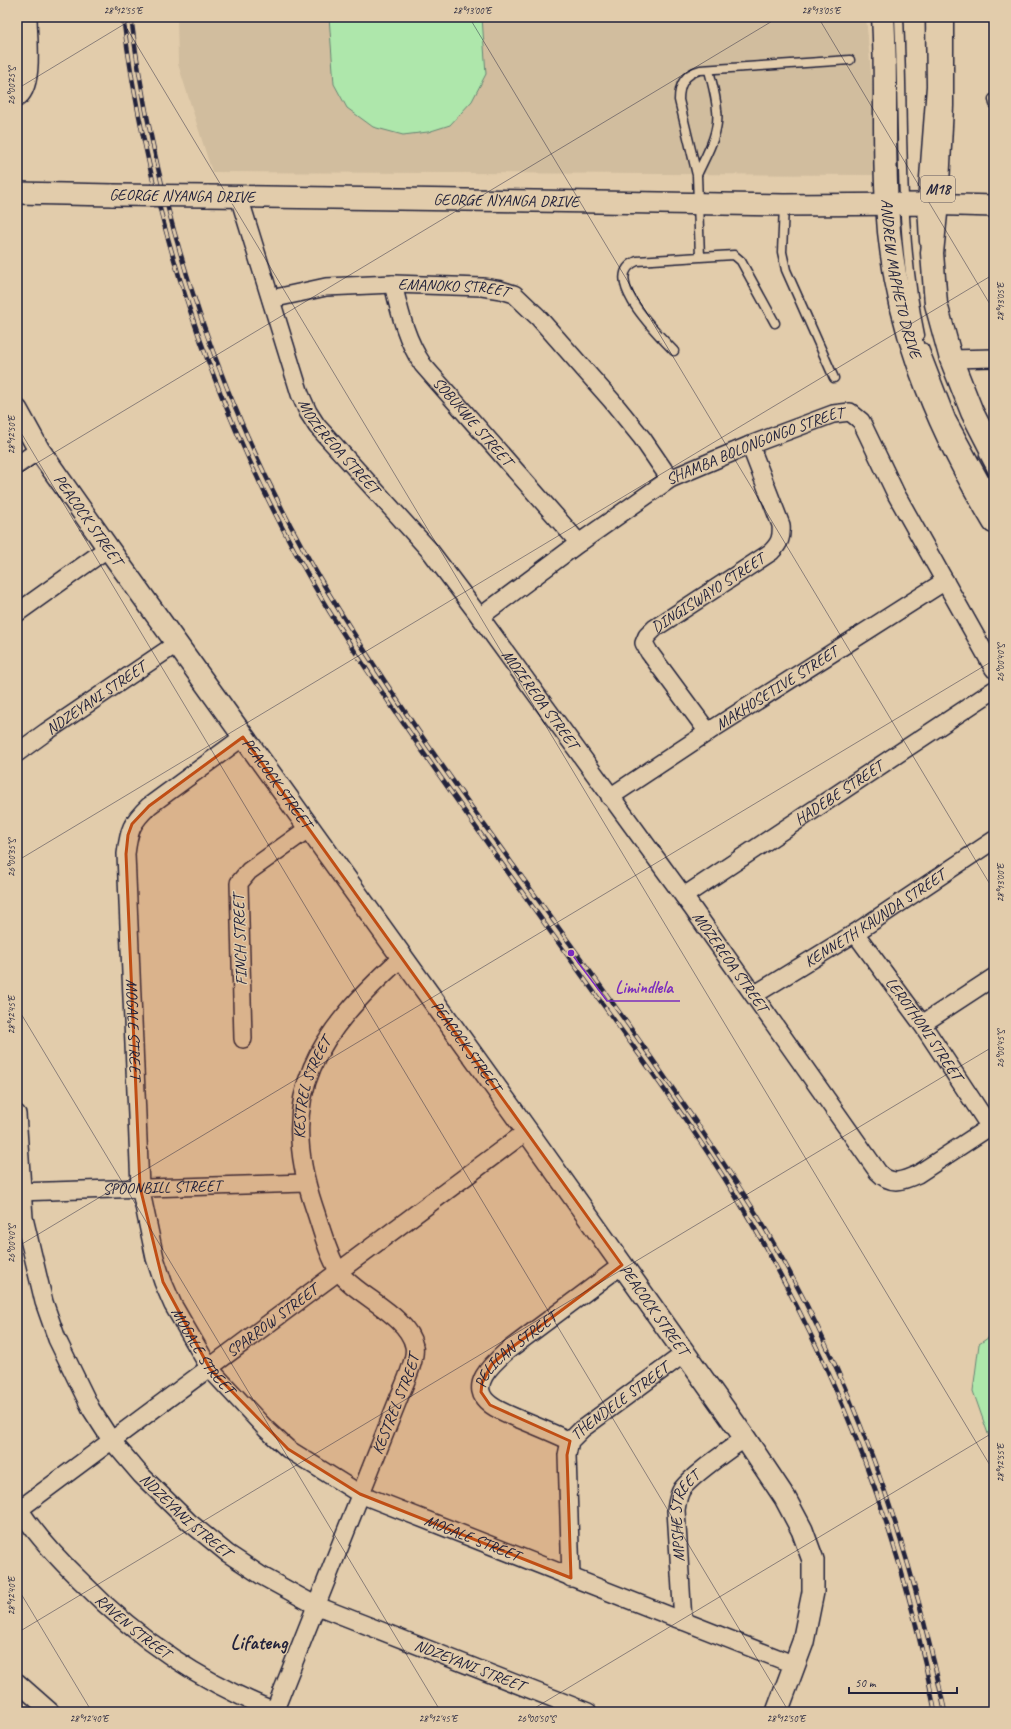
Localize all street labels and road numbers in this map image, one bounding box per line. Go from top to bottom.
road number: M18 [921,176,955,202]
street label: GEORGE NYANGA DRIVE [109,185,257,207]
street label: GEORGE NYANGA DRIVE [433,190,581,212]
street label: ANDREW MAPHETO DRIVE [877,198,926,363]
street label: EMANOKO STREET [398,274,515,303]
street label: SOBUKWE STREET [428,373,519,473]
street label: MOZEREOA STREET [294,396,386,501]
street label: SHAMBA BOLONGONGO STREET [663,402,848,489]
street label: PEACOCK STREET [49,470,129,572]
street label: DINGISWAYO STREET [648,547,771,638]
street label: MAKHOSETIVE STREET [712,640,845,735]
street label: MOZEREOA STREET [497,646,585,756]
street label: NDZEYANI STREET [42,655,154,739]
street label: PEACOCK STREET [238,734,318,835]
street label: HADEBE STREET [791,754,890,830]
street label: KENNETH KAUNDA STREET [801,863,953,972]
street label: FINCH STREET [228,891,252,986]
street label: MOZEREOA STREET [688,908,775,1019]
street label: LEROTHONI STREET [881,973,969,1088]
street label: MOGALE STREET [121,978,146,1084]
street label: PEACOCK STREET [427,997,507,1098]
street label: KESTREL STREET [289,1030,338,1139]
street label: SPOONBILL STREET [102,1176,225,1199]
street label: PEACOCK STREET [615,1261,695,1362]
street label: SPARROW STREET [222,1278,326,1362]
street label: MOGALE STREET [167,1304,242,1402]
street label: PELICAN STREET [470,1305,564,1389]
street label: KESTREL STREET [367,1348,425,1457]
street label: THENDELE STREET [566,1356,676,1445]
street label: MPSHE STREET [666,1464,706,1562]
street label: NDZEYANI STREET [136,1469,239,1565]
street label: MOGALE STREET [422,1510,526,1567]
street label: RAVEN STREET [91,1590,177,1665]
street label: NDZEYANI STREET [412,1635,532,1698]

